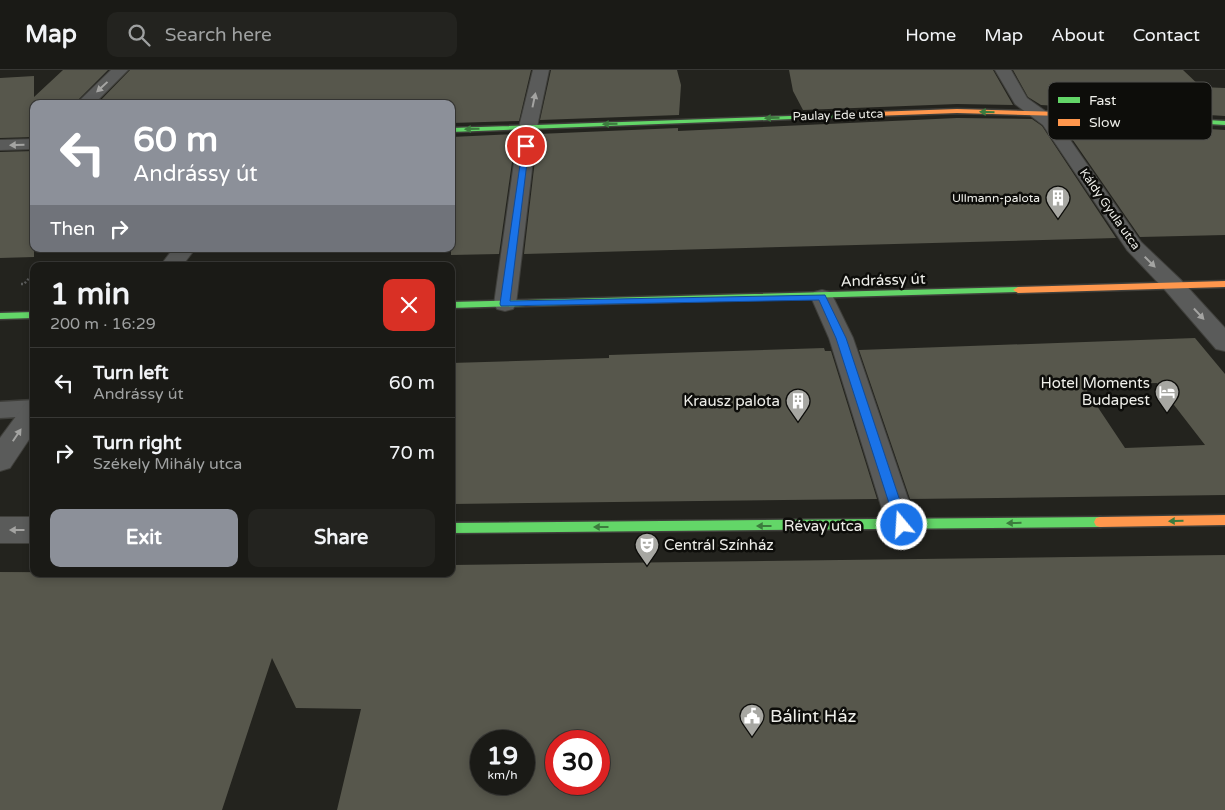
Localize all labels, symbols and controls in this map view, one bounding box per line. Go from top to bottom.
search box [107,12,457,57]
text: Map [25,20,77,49]
icon: search [125,21,153,49]
text: Search here [165,24,272,46]
text: Home [905,24,956,46]
text: Map [984,24,1023,46]
text: About [1051,24,1105,46]
text: Contact [1133,24,1200,46]
one-way arrow [96,81,108,93]
legend [1048,82,1212,140]
one-way arrow [530,92,538,107]
text: Fast [1089,92,1117,109]
street label: Paulay Ede utca [792,106,884,124]
one-way arrow [979,108,995,116]
one-way arrow [764,114,780,122]
text: Slow [1089,114,1121,131]
text: 60 m [133,119,218,161]
icon: left [50,120,115,185]
one-way arrow [602,120,618,128]
one-way arrow [464,125,480,133]
pin [505,125,547,167]
icon: arrive [512,132,540,160]
one-way arrow [9,141,25,149]
text: Andrássy út [133,161,258,187]
street label: Káldy Gyula utca [1077,166,1143,252]
building icon: Ullmann-palota [1045,185,1071,219]
place label: Ullmann-palota [952,191,1040,205]
icon: right [105,215,133,243]
text: Then [50,218,95,240]
one-way arrow [1143,255,1155,267]
street label: Andrássy út [840,270,926,290]
text: 1 min [50,276,130,313]
button: close [383,279,435,331]
one-way arrow [1193,307,1205,319]
text: 200 m · 16:29 [50,314,156,334]
text: Turn left [93,362,169,384]
icon: left [50,369,78,397]
text: 60 m [389,372,435,394]
place label: Hotel Moments Budapest [1041,374,1150,409]
hotel icon: Hotel Moments Budapest [1154,379,1180,413]
text: Andrássy út [93,384,184,404]
building icon: Krausz palota [785,388,811,422]
place label: Krausz palota [683,392,780,410]
one-way arrow [12,429,22,442]
text: Turn right [93,432,181,454]
icon: right [50,439,78,467]
text: 70 m [389,442,435,464]
text: Székely Mihály utca [93,454,242,474]
position arrow [875,498,927,550]
button: Exit [50,509,238,567]
button: Share [248,509,435,567]
street label: Révay utca [784,517,862,535]
one-way arrow [1168,517,1184,525]
one-way arrow [1006,519,1022,527]
one-way arrow [756,522,772,530]
one-way arrow [593,523,609,531]
one-way arrow [9,526,25,534]
theatre icon: Centrál Színház [634,532,660,566]
place label: Centrál Színház [664,536,774,554]
public building icon: Bálint Ház [739,703,765,737]
place label: Bálint Ház [770,705,857,727]
speed limit sign: 30 [545,730,610,795]
text: 19 [487,741,518,771]
text: km/h [487,768,518,782]

